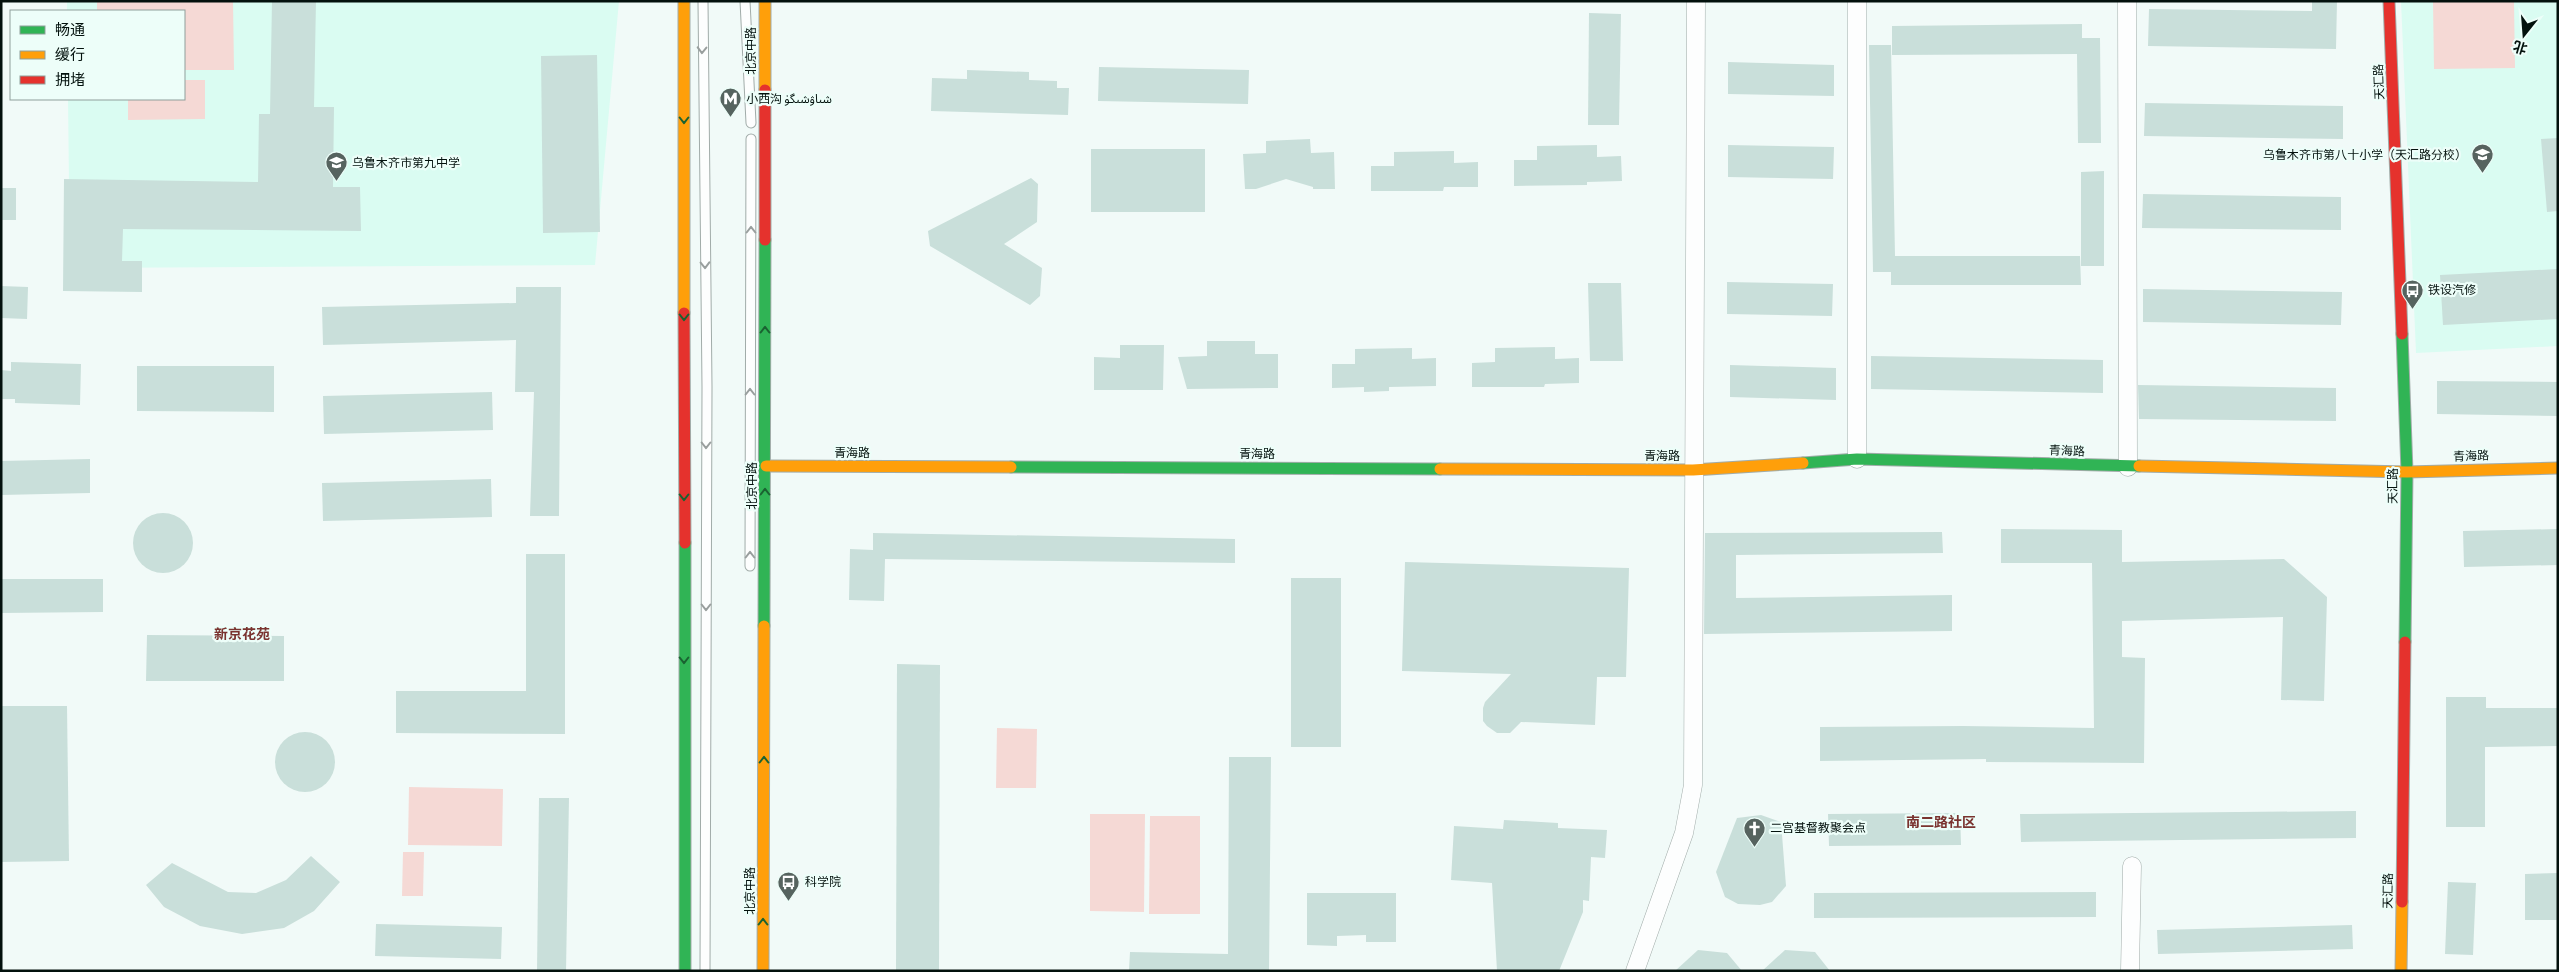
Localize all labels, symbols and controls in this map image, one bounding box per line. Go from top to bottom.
legend [10,10,185,100]
north arrow [2499,10,2549,60]
text: 畅通 [55,20,85,38]
street label: 北京中路 [743,27,757,75]
text: 北 [2511,38,2529,58]
text: 缓行 [55,45,85,63]
one-way arrow [697,46,707,54]
street label: 天汇路 [2370,64,2386,100]
text: 拥堵 [55,70,85,88]
metro station icon: 小西沟 شىاۋشىگۈ [718,87,742,118]
place label: 小西沟 شىاۋشىگۈ [746,91,832,106]
one-way arrow [679,116,689,124]
school or university icon: 乌鲁木齐市第八十小学（天汇路分校） [2471,143,2495,174]
place label: 乌鲁木齐市第八十小学（天汇路分校） [2263,147,2467,161]
school or university icon: 乌鲁木齐市第九中学 [324,151,348,182]
place label: 乌鲁木齐市第九中学 [352,155,460,169]
one-way arrow [746,225,756,233]
one-way arrow [700,262,710,269]
bus stop icon: 铁设汽修 [2400,278,2424,309]
place label: 铁设汽修 [2428,282,2476,296]
one-way arrow [679,314,689,322]
one-way arrow [760,325,770,333]
one-way arrow [745,388,755,396]
one-way arrow [701,442,711,449]
street label: 青海路 [2049,442,2085,458]
street label: 青海路 [834,445,870,459]
street label: 青海路 [1239,446,1275,460]
street label: 青海路 [2453,447,2489,463]
street label: 青海路 [1644,448,1680,462]
street label: 北京中路 [744,462,758,510]
street label: 天汇路 [2385,468,2399,504]
one-way arrow [760,488,770,496]
one-way arrow [679,494,689,502]
one-way arrow [745,550,755,558]
one-way arrow [701,604,711,612]
district label: 新京花苑 [214,625,270,642]
one-way arrow [679,656,689,664]
one-way arrow [759,755,769,763]
district label: 南二路社区 [1906,813,1976,830]
church icon: 二宫基督教聚会点 [1742,816,1766,847]
place label: 二宫基督教聚会点 [1770,820,1866,834]
street label: 北京中路 [742,867,756,915]
bus stop icon: 科学院 [777,870,801,901]
street label: 天汇路 [2380,873,2394,909]
place label: 科学院 [805,874,841,888]
one-way arrow [758,918,769,926]

